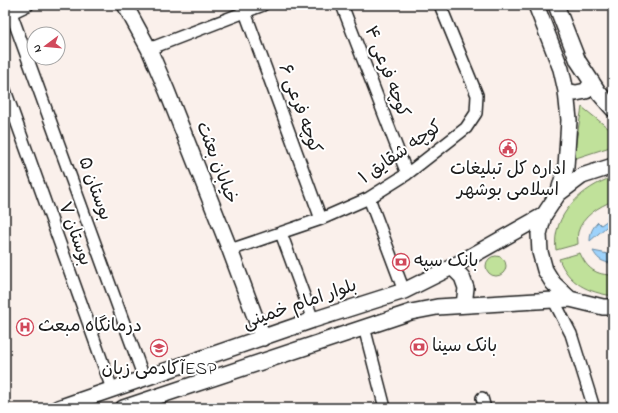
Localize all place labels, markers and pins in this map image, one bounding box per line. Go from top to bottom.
public building icon: اداره کل تبلیغات اسلامی بوشهر [498,138,518,158]
place label: اداره کل تبلیغات اسلامی بوشهر [450,157,566,204]
place label: بانک سپه [414,249,479,275]
bank icon: بانک سپه [391,252,411,272]
place label: درمانگاه مبعث [38,314,142,340]
hospital icon: درمانگاه مبعث [15,317,35,337]
place label: بانک سینا [432,334,497,360]
bank icon: بانک سینا [409,337,429,357]
school or university icon: آکادمی زبانESP [149,338,169,358]
place label: آکادمی زبانESP [101,357,217,383]

